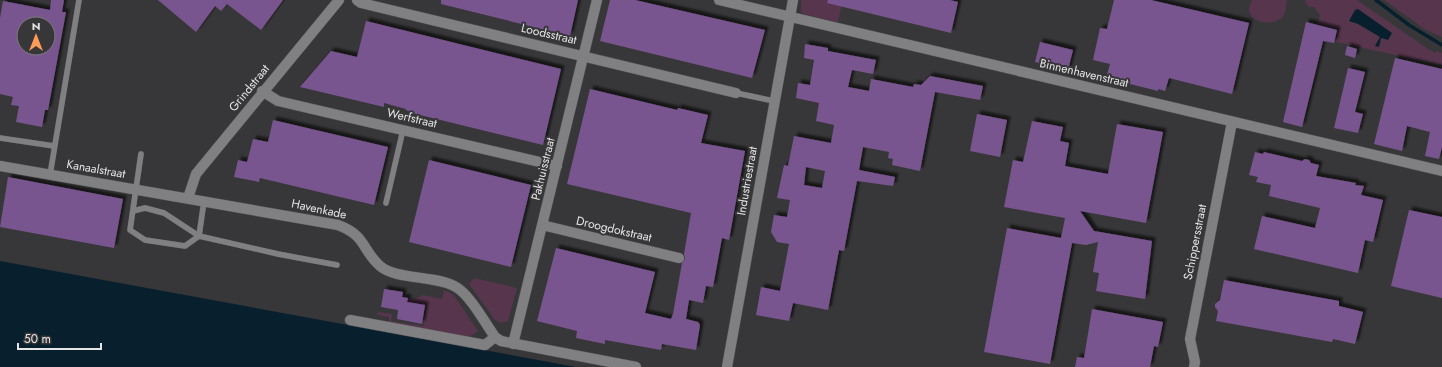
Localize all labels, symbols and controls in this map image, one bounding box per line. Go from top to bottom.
north arrow [16,16,56,56]
text: N [32,18,40,34]
street label: Loodsstraat [519,19,579,49]
street label: Binnenhavenstraat [1038,54,1130,92]
street label: Grindstraat [224,61,274,115]
street label: Werfstraat [385,104,439,133]
street label: Pakhuisstraat [527,136,560,202]
street label: Industriestraat [732,145,762,217]
street label: Kanaalstraat [65,155,127,183]
street label: Havenkade [290,194,348,224]
street label: Schippersstraat [1179,202,1211,281]
street label: Droogdokstraat [574,212,654,246]
scale bar [18,325,101,351]
text: 50 m [24,330,51,348]

